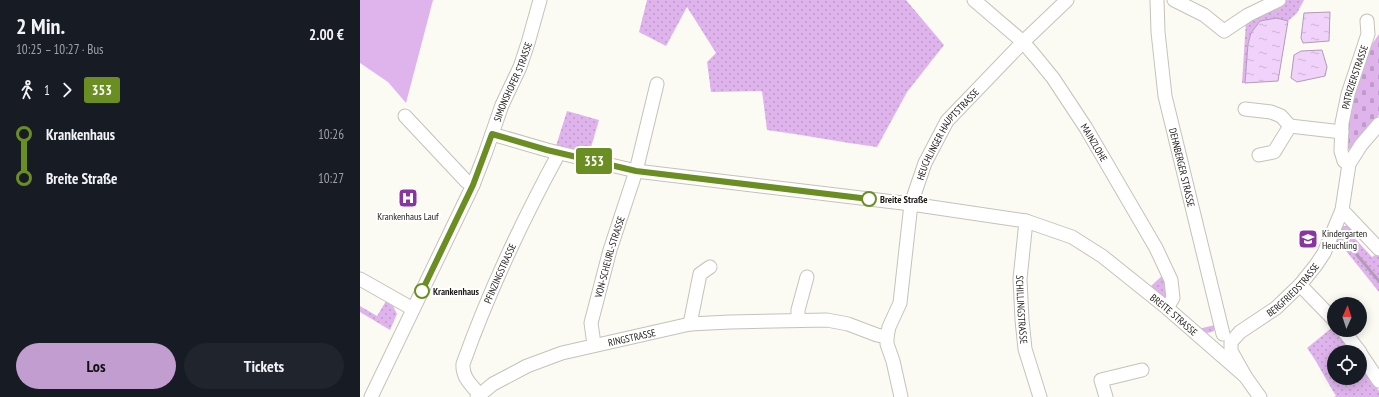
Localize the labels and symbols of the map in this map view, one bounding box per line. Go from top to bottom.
street label: SIMONSHOFER STRASSE [491,40,535,123]
street label: PATRIZIERSTRASSE [1339,43,1371,110]
street label: HEUCHLINGER HAUPTSTRASSE [914,86,982,182]
street label: MAINZLOHE [1078,121,1110,164]
street label: DEHNBERGER STRASSE [1166,127,1198,208]
line badge: 353 [571,148,617,174]
hospital icon: Krankenhaus Lauf [397,187,419,209]
marker: Breite Straße [861,191,877,207]
place label: Breite Straße [880,193,928,206]
place label: Krankenhaus Lauf [377,210,439,223]
street label: VON-SCHEURL-STRASSE [592,214,628,300]
place label: Kindergarten Heuchling [1322,227,1367,252]
school or university icon: Kindergarten Heuchling [1297,228,1319,250]
street label: PFINZINGSTRASSE [481,241,519,305]
street label: BERGFRIEDSTRASSE [1264,260,1322,320]
street label: SCHILLINGSTRASSE [1013,275,1030,344]
marker: Krankenhaus [414,283,430,299]
place label: Krankenhaus [433,285,479,298]
street label: BREITE STRASSE [1147,291,1200,339]
north arrow [1327,297,1367,337]
street label: RINGSTRASSE [607,326,657,349]

